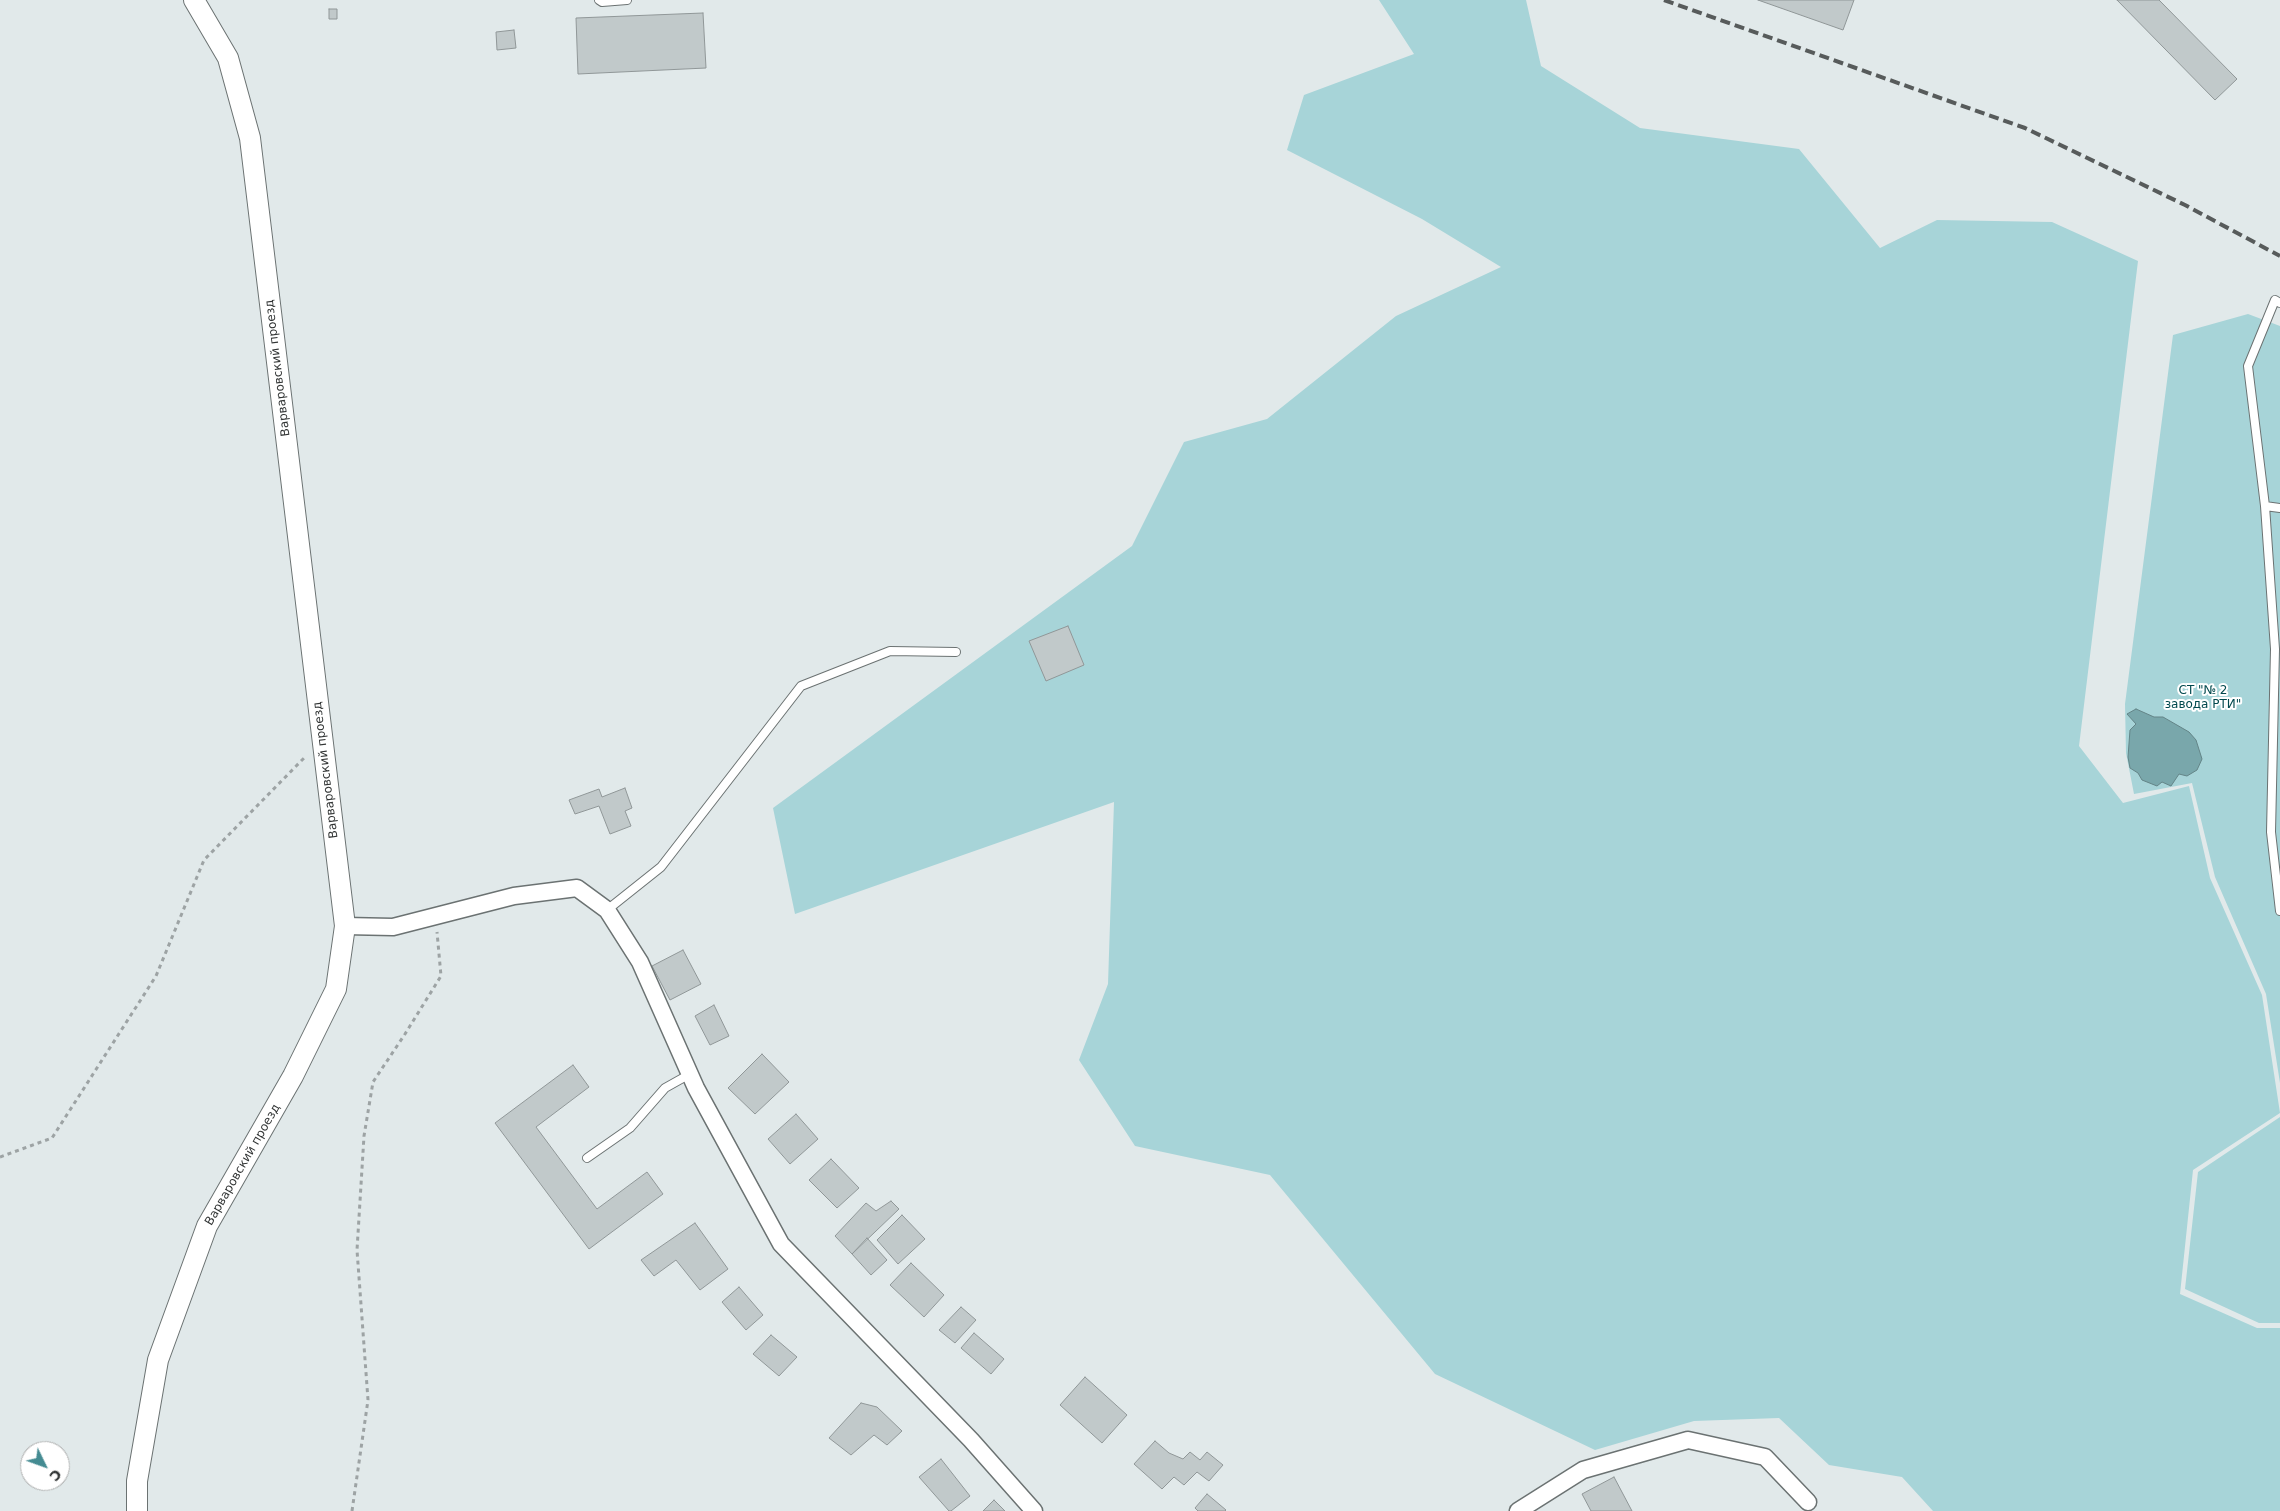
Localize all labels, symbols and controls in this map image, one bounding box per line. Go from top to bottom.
street label: Варваровский проезд [262,299,294,437]
park label: СТ "№ 2 завода РТИ" [2165,684,2241,712]
street label: Варваровский проезд [310,701,342,839]
street label: Варваровский проезд [202,1102,284,1228]
north arrow [20,1441,70,1491]
text: С [46,1466,65,1485]

